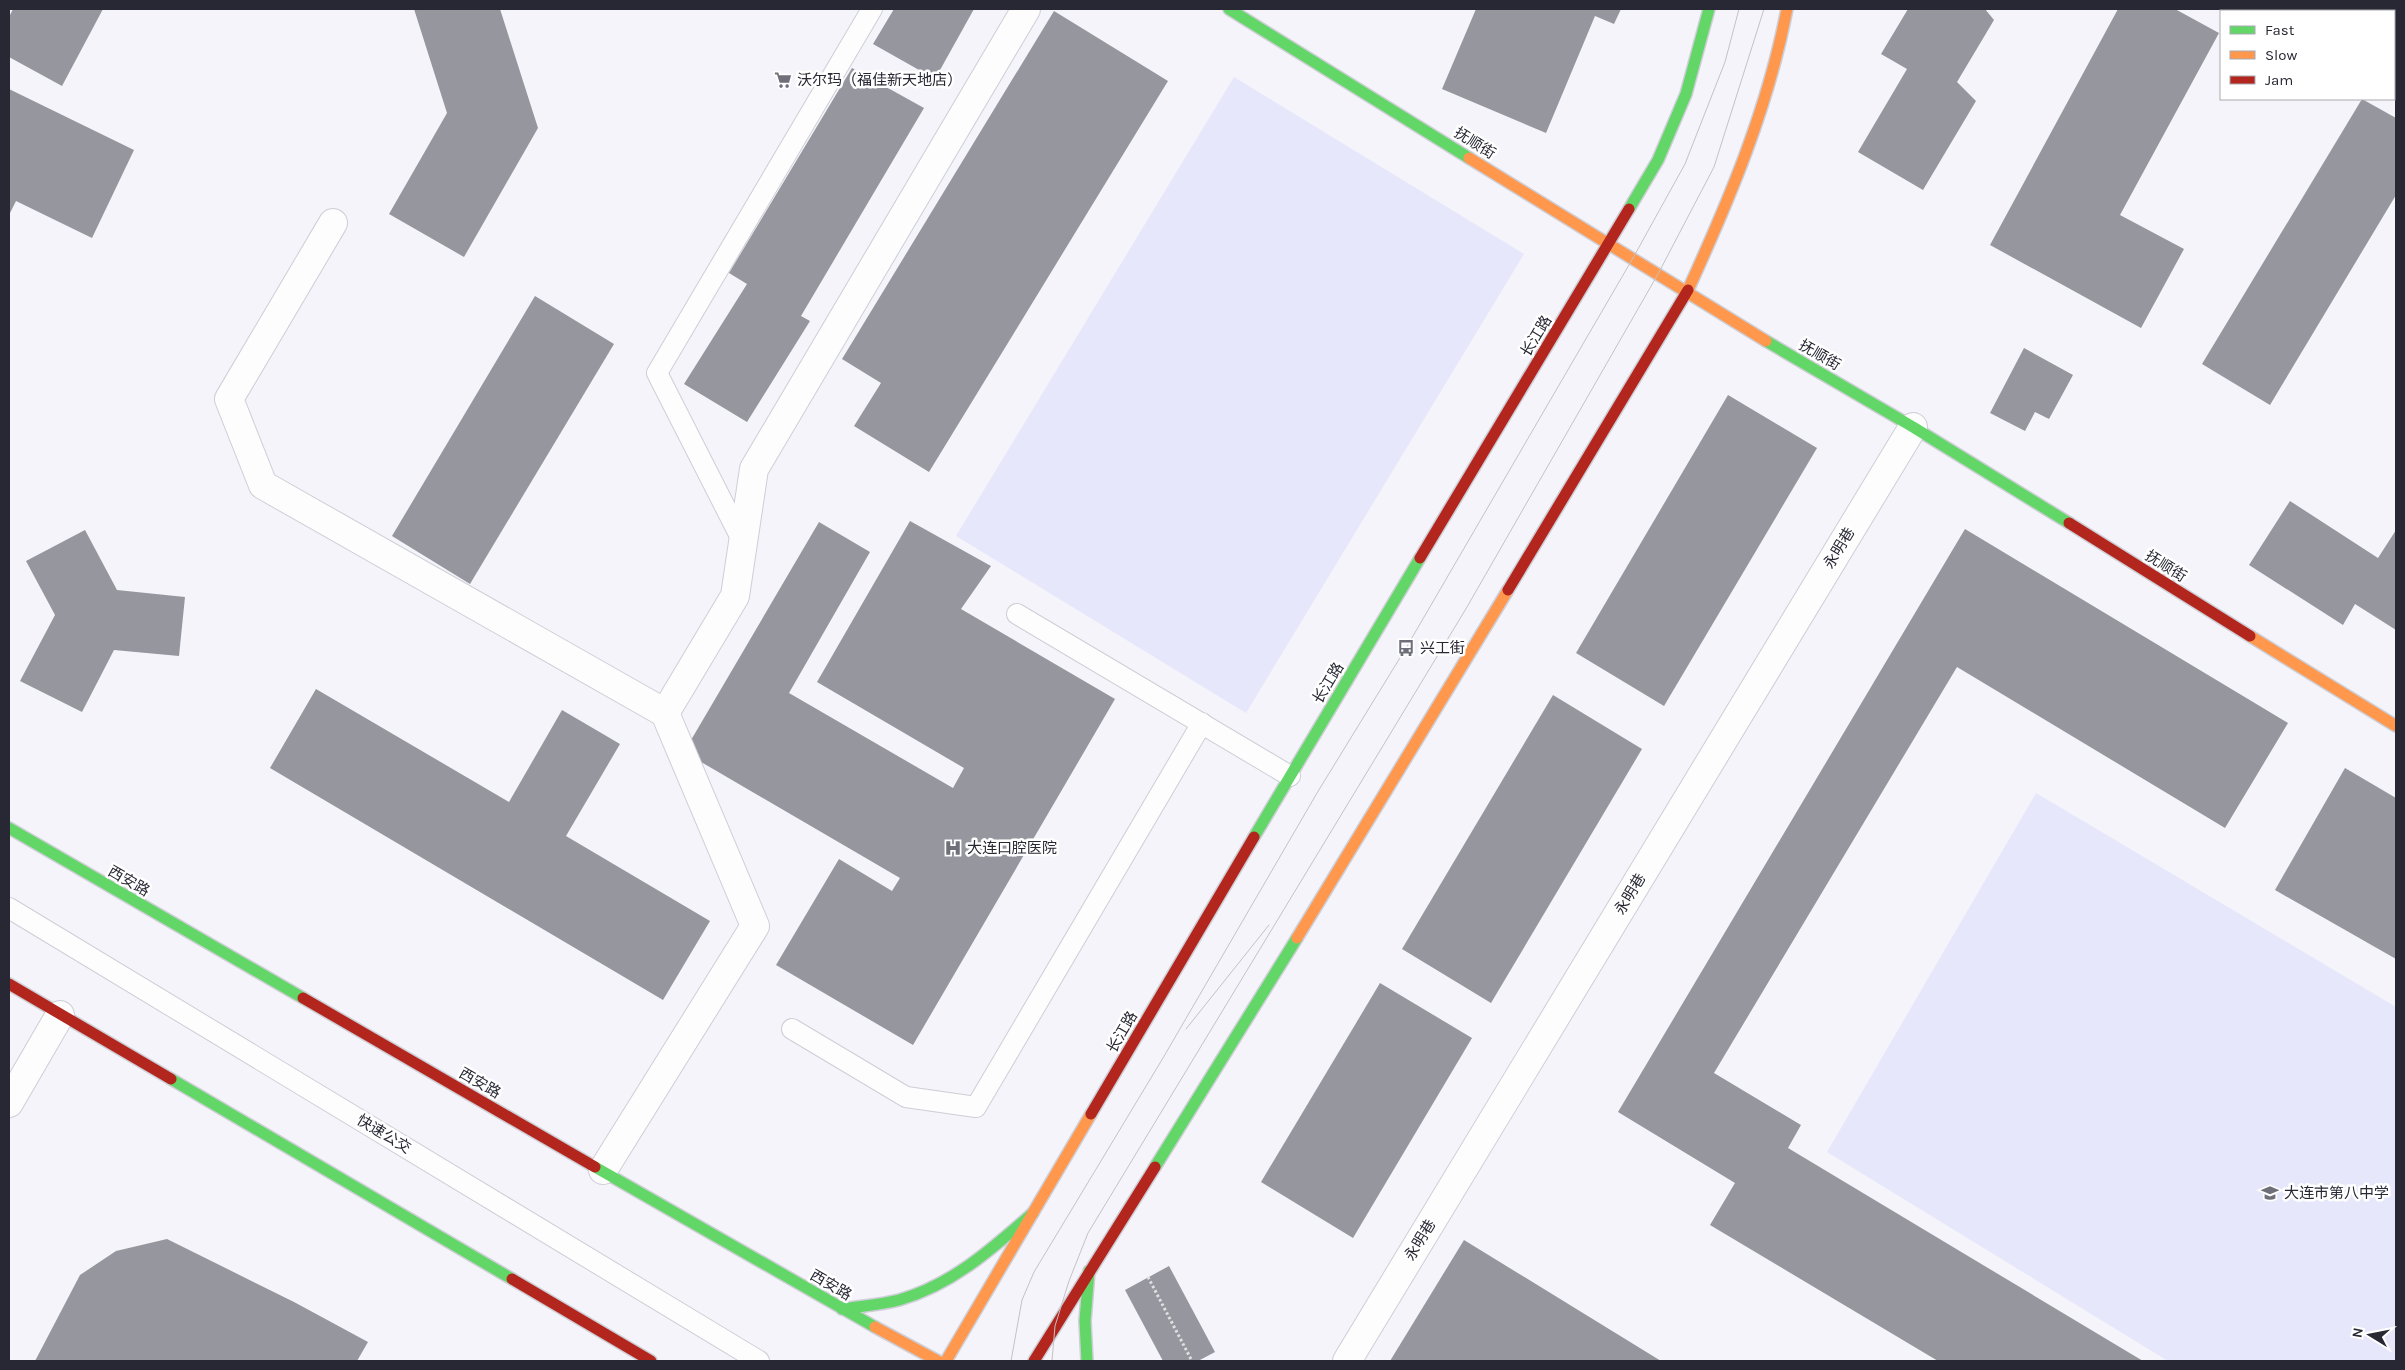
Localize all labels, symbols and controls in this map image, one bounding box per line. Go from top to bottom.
legend [2220,10,2395,100]
text: Fast [2265,21,2295,39]
text: Slow [2265,46,2297,64]
supermarket icon: 沃尔玛（福佳新天地店） [773,70,793,90]
place label: 沃尔玛（福佳新天地店） [797,71,962,89]
text: Jam [2265,71,2293,89]
street label: 抚顺街 [1451,123,1499,163]
street label: 长江路 [1517,312,1555,360]
street label: 抚顺街 [1796,336,1844,374]
street label: 永明巷 [1820,524,1858,572]
street label: 抚顺街 [2142,546,2190,586]
bus stop icon: 兴工街 [1396,638,1416,658]
place label: 兴工街 [1420,639,1465,657]
street label: 长江路 [1309,659,1347,707]
hospital icon: 大连口腔医院 [943,838,963,858]
place label: 大连口腔医院 [967,839,1057,857]
street label: 西安路 [105,862,153,900]
street label: 永明巷 [1611,870,1649,918]
street label: 长江路 [1103,1008,1141,1056]
street label: 西安路 [456,1064,504,1102]
street label: 快速公交 [354,1111,414,1157]
school or university icon: 大连市第八中学 [2260,1183,2280,1203]
place label: 大连市第八中学 [2284,1184,2389,1202]
street label: 永明巷 [1401,1216,1439,1264]
street label: 西安路 [807,1266,855,1304]
north arrow [2345,1310,2395,1360]
text: N [2348,1326,2367,1339]

